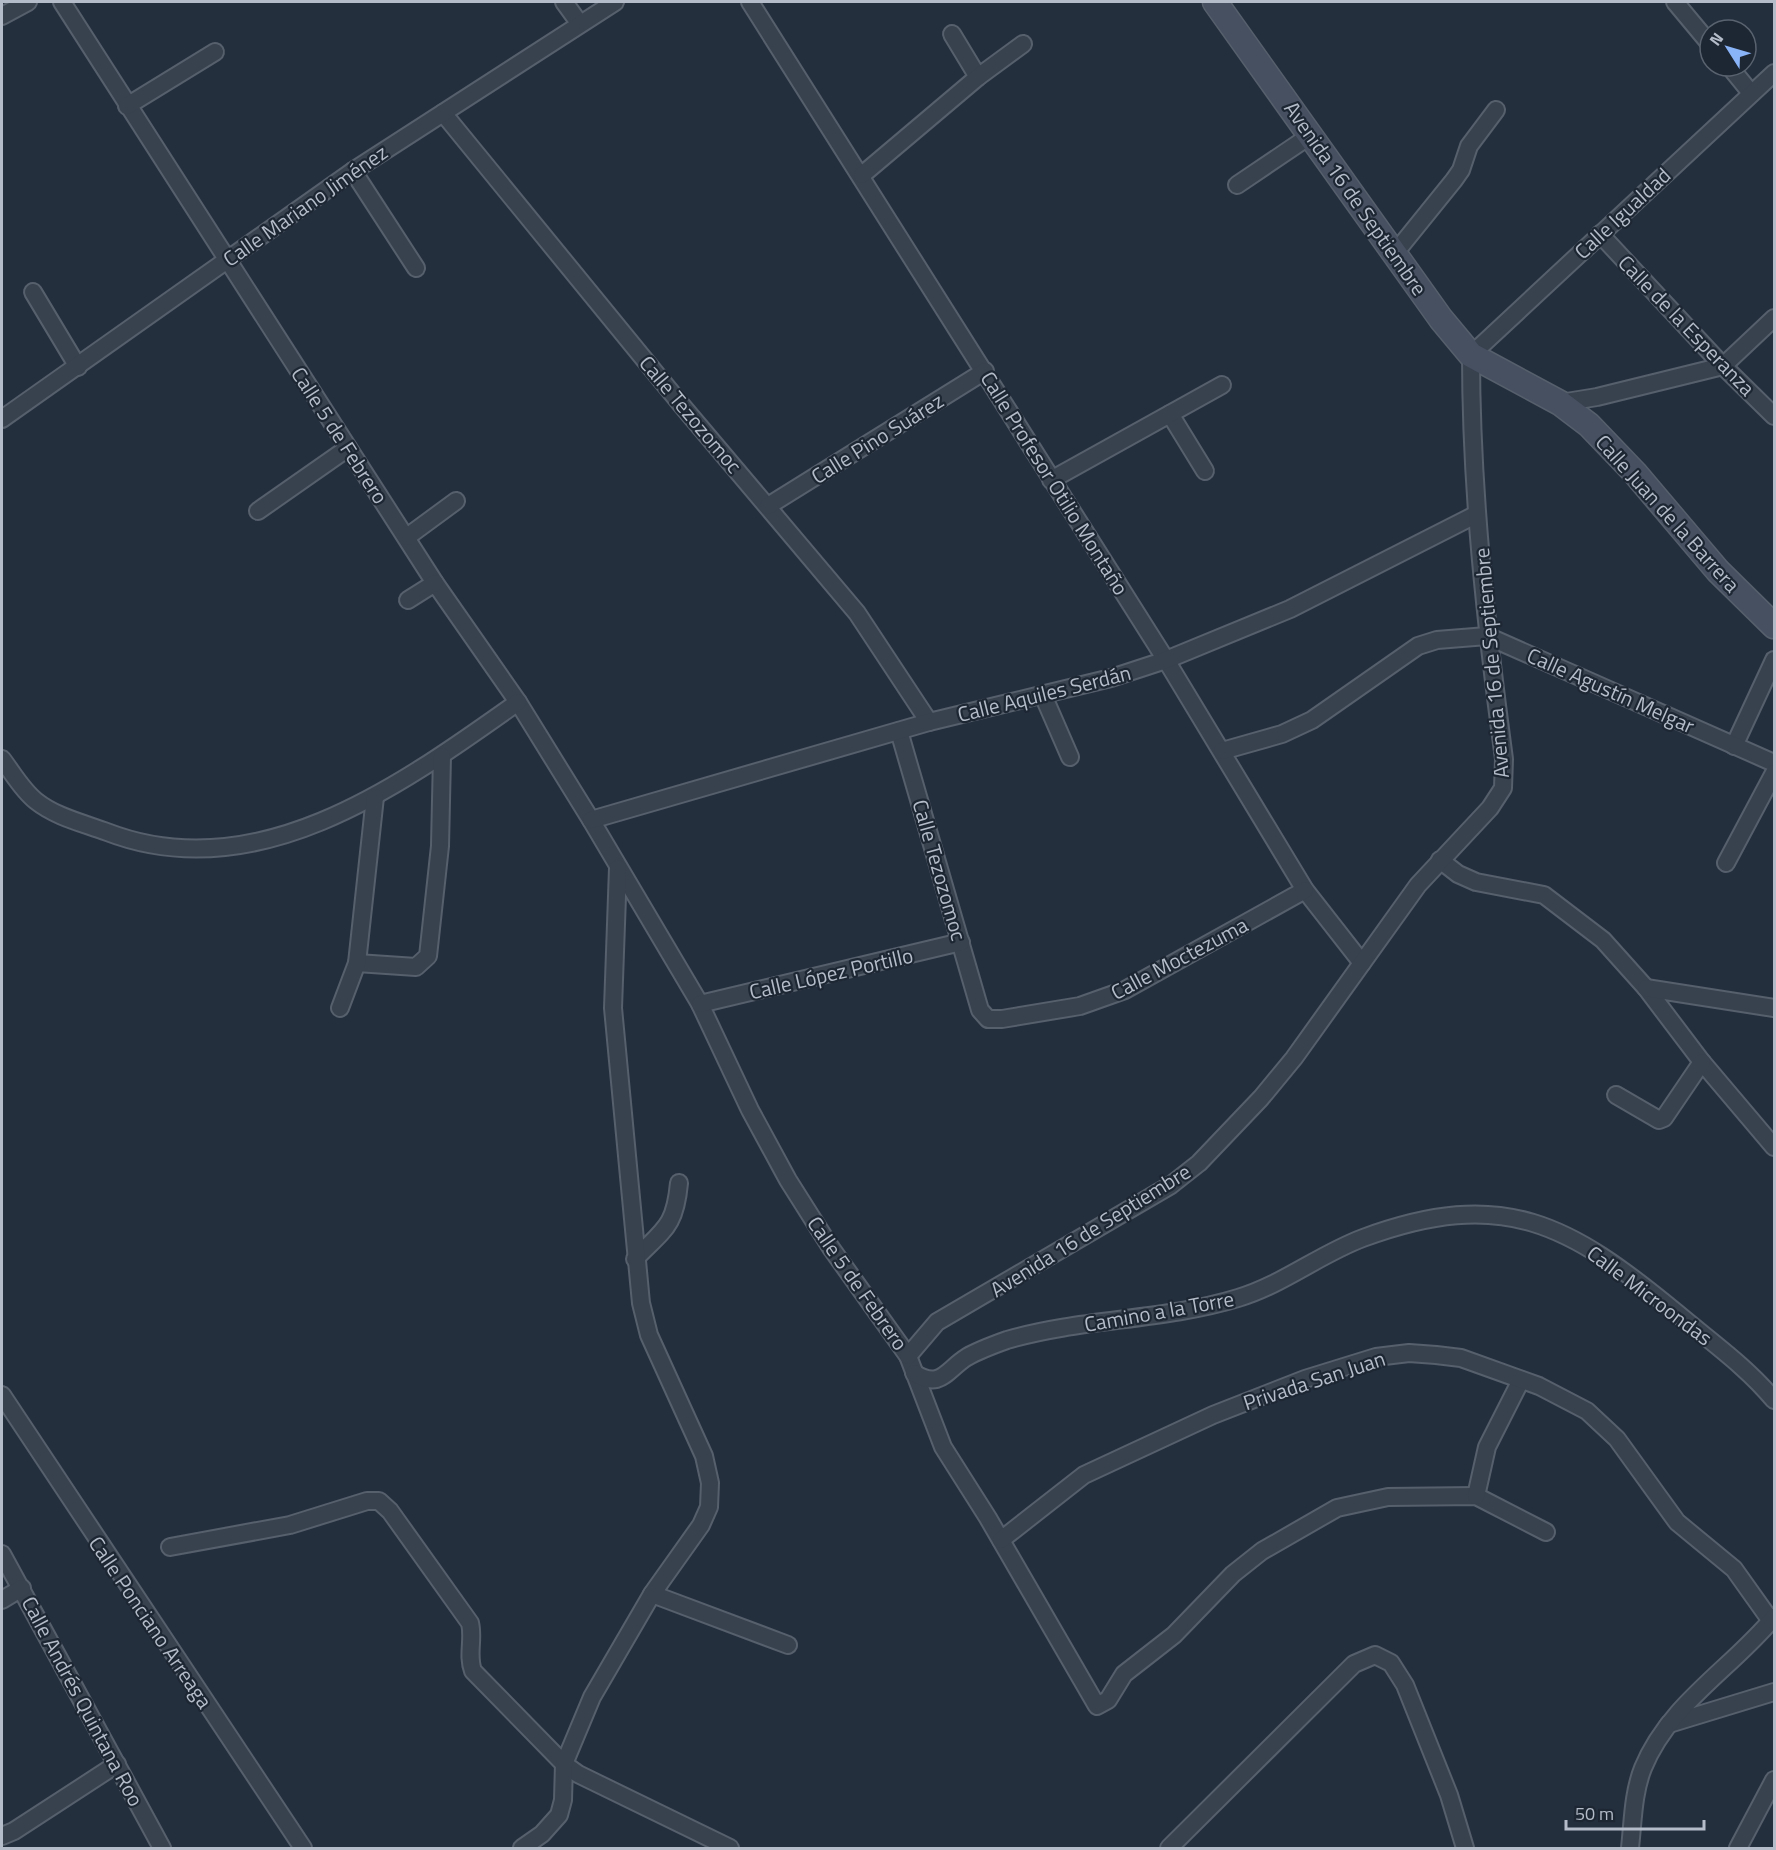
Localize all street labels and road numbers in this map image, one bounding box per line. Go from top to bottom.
street label: Avenida 16 de Septiembre [1277,94,1435,302]
street label: Calle Mariano Jiménez [216,136,394,274]
street label: Calle Igualdad [1567,160,1677,266]
street label: Calle de la Esperanza [1611,247,1763,403]
street label: Calle Tezozomoc [632,348,750,480]
street label: Calle 5 de Febrero [284,360,396,510]
street label: Calle Profesor Otilio Montaño [973,365,1137,601]
street label: Calle Pino Suárez [804,384,950,492]
street label: Calle Juan de la Barrera [1588,427,1748,599]
street label: Avenida 16 de Septiembre [1465,546,1517,780]
street label: Calle Agustín Melgar [1522,639,1700,741]
street label: Calle Aquiles Serdán [954,656,1134,730]
street label: Calle Tezozomoc [905,796,975,944]
street label: Calle Moctezuma [1105,908,1254,1008]
street label: Calle López Portillo [746,939,916,1007]
street label: Avenida 16 de Septiembre [984,1155,1196,1305]
street label: Calle 5 de Febrero [800,1209,916,1357]
street label: Calle Microondas [1580,1237,1720,1353]
street label: Camino a la Torre [1082,1282,1236,1340]
street label: Privada San Juan [1239,1342,1389,1418]
street label: Calle Ponciano Arreaga [81,1529,221,1715]
street label: Calle Andrés Quintana Roo [14,1590,152,1812]

